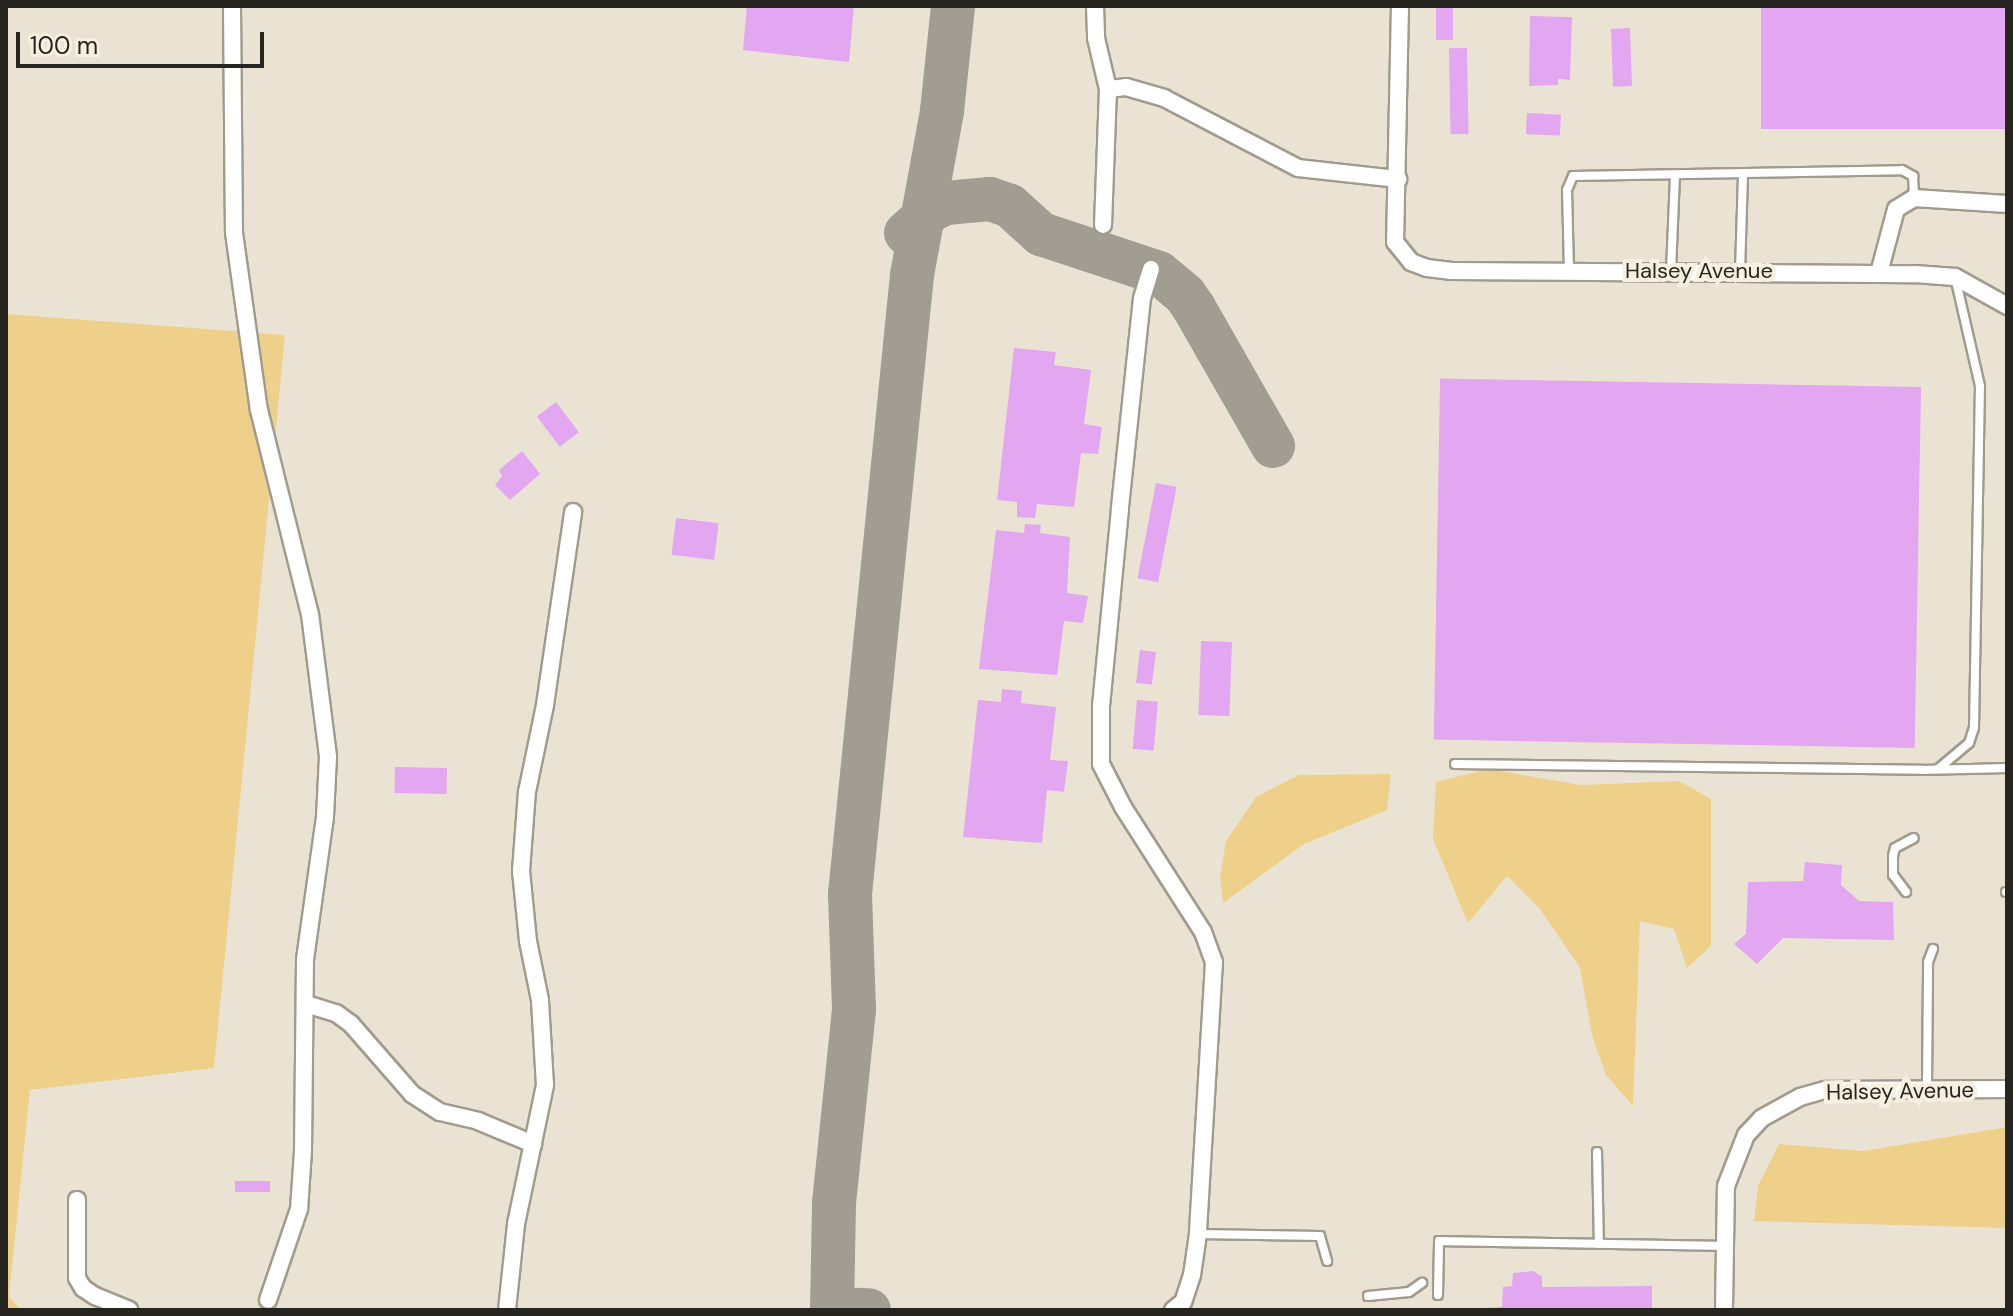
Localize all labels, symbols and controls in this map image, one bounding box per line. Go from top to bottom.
scale bar [20,16,268,66]
text: 100 m [30,30,98,61]
street label: Halsey Avenue [1625,258,1773,284]
street label: Halsey Avenue [1826,1077,1974,1105]

